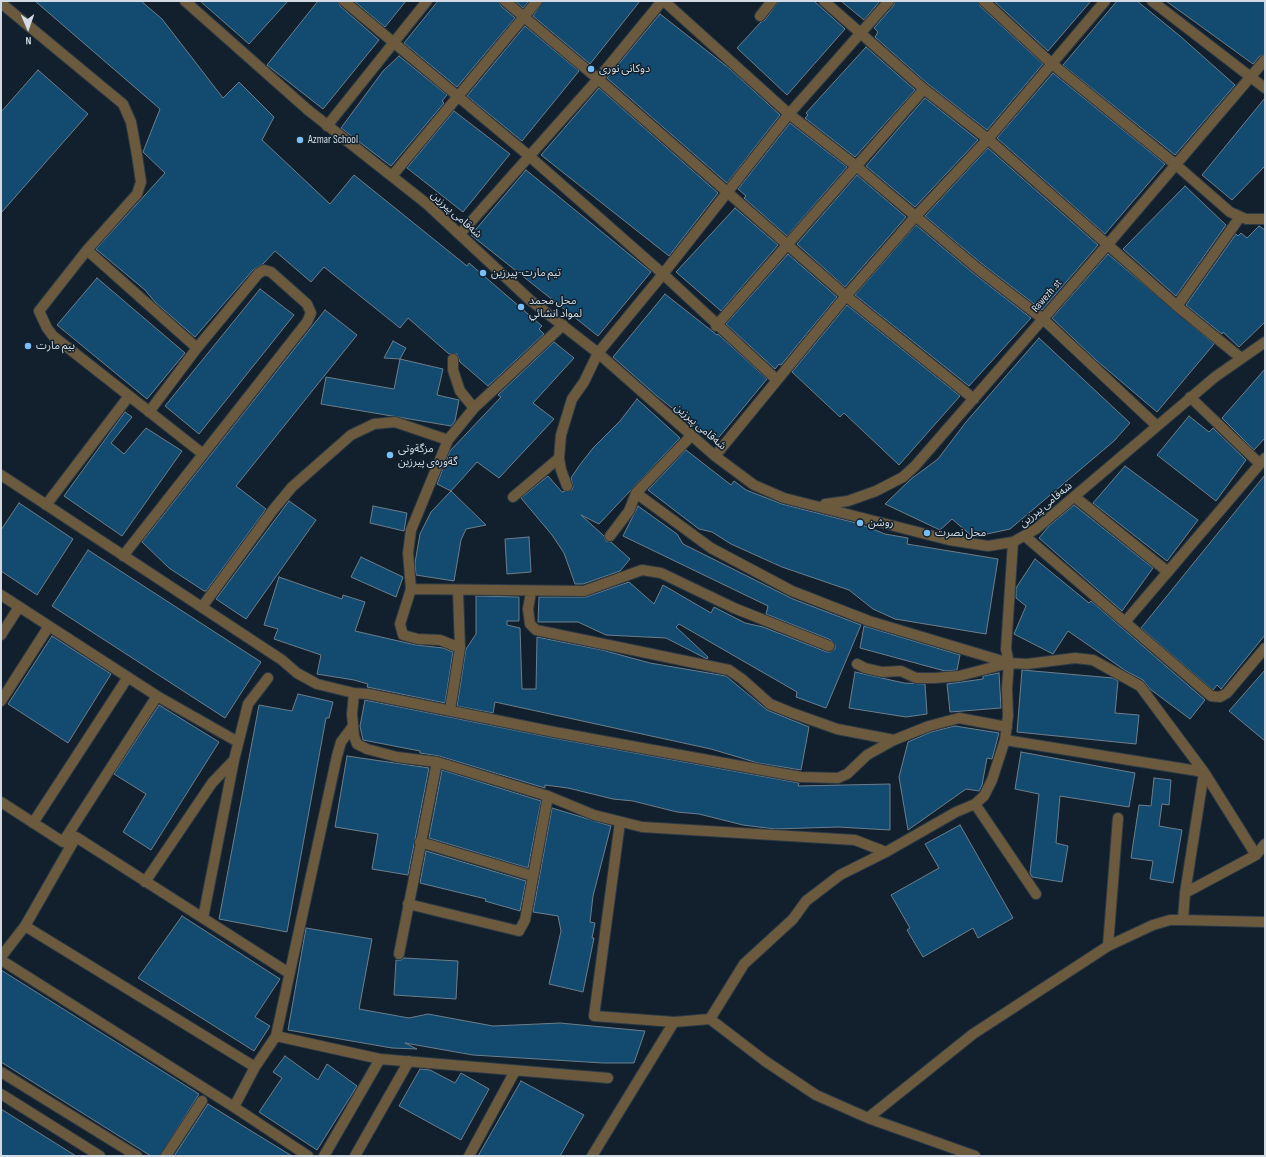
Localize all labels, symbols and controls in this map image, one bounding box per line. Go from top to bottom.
north arrow [8,8,48,48]
text: N [25,34,32,47]
place label: دوکانی نوری [599,62,650,76]
marker: دوکانی نوری [586,64,596,74]
place label: Azmar School [308,133,358,147]
marker: Azmar School [295,135,305,145]
street label: شەقامی پیرزین [428,189,484,241]
place label: تیم مارت-پیرزین [491,266,561,280]
marker: تیم مارت-پیرزین [478,268,488,278]
street label: Rawezh .st [1029,277,1065,315]
place label: محل محمد لمواد انشائي [529,294,582,320]
marker: محل محمد لمواد انشائي [516,302,526,312]
place label: بیم مارت [36,339,75,353]
marker: بیم مارت [23,341,33,351]
street label: شەقامی پیرزین [671,401,729,453]
place label: مزگةوتی گةورەی پیرزین [398,442,458,468]
marker: مزگةوتی گةورەی پیرزین [385,450,395,460]
street label: شەقامی پیرزین [1017,480,1075,530]
place label: روشن [868,516,894,530]
marker: روشن [855,518,865,528]
place label: محل نصرت [935,526,986,540]
marker: محل نصرت [922,528,932,538]

